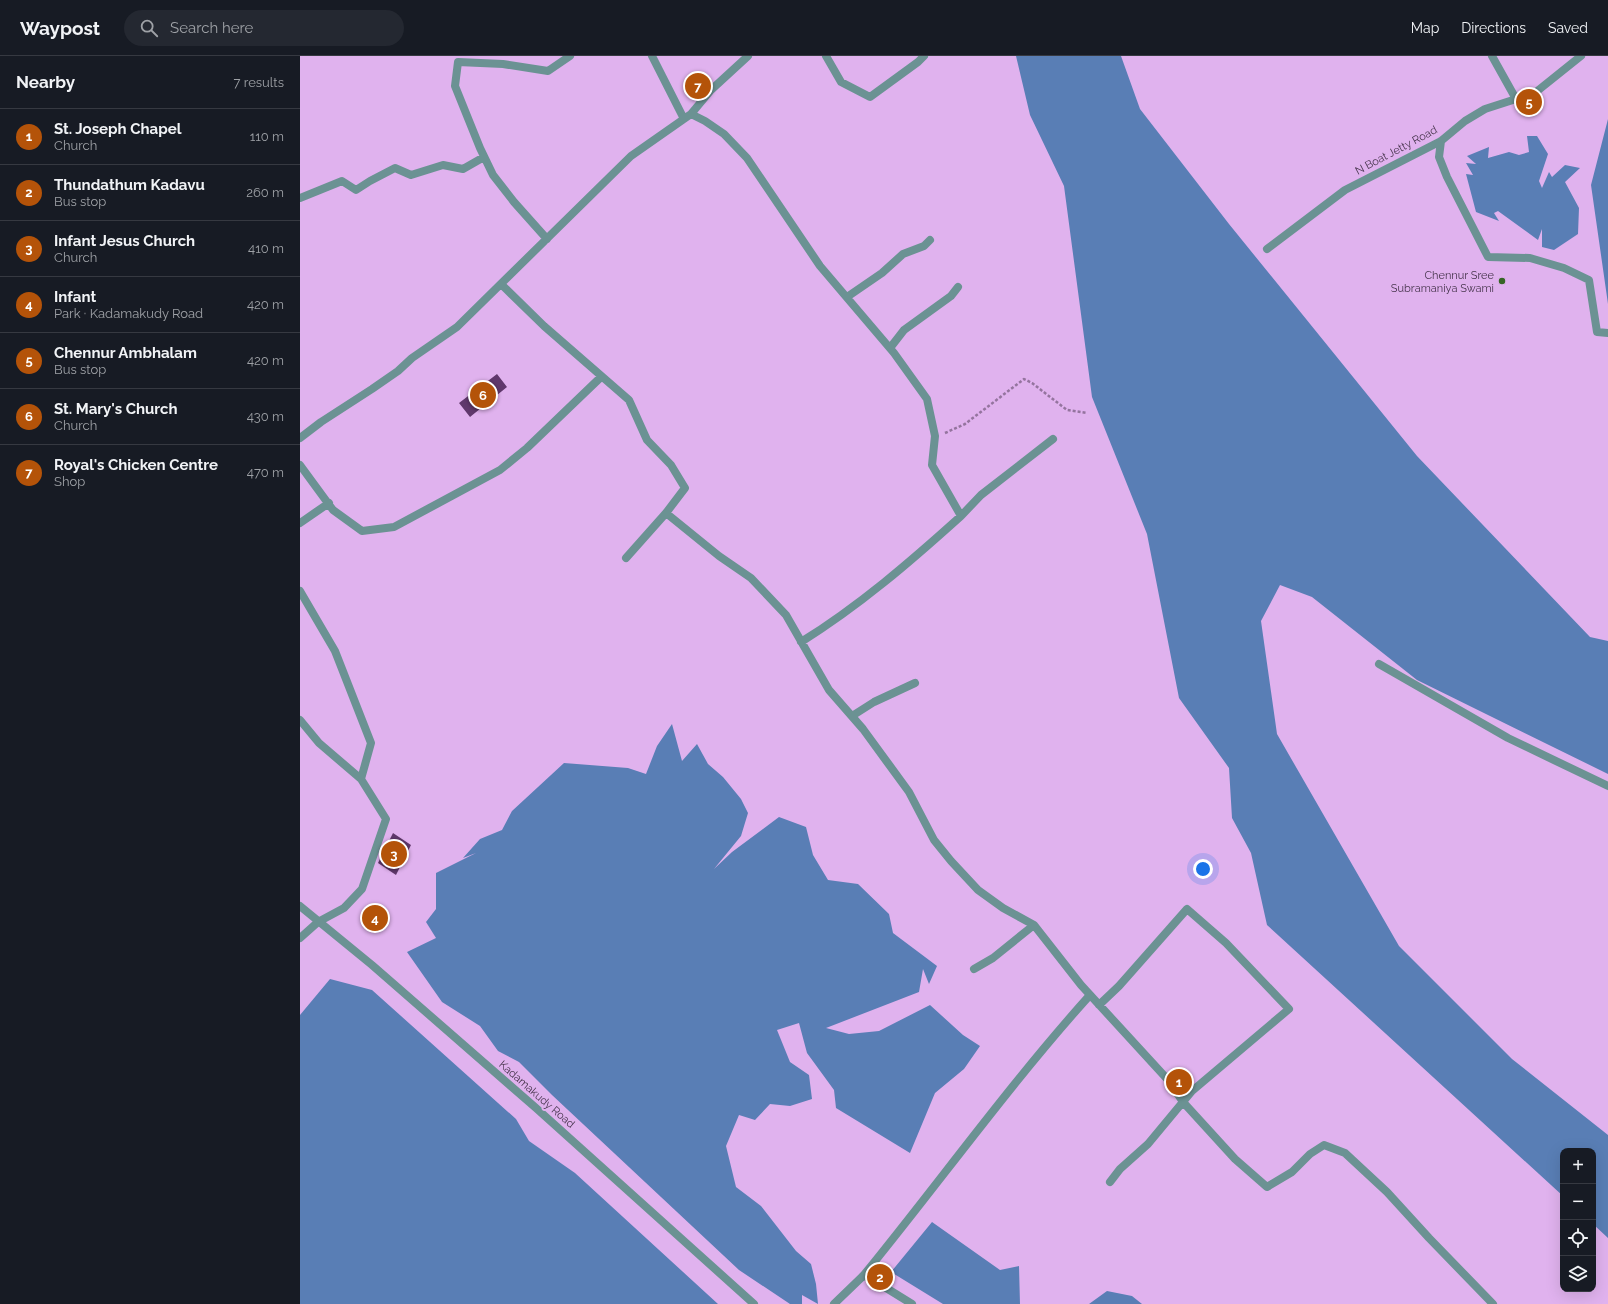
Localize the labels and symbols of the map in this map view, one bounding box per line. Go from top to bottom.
pin: 7 [685,71,711,101]
pin: 5 [1516,87,1542,117]
street label: N Boat Jetty Road [1353,123,1440,178]
place label: Chennur Sree Subramaniya Swami [1391,269,1495,295]
marker: Chennur Sree Subramaniya Swami [1497,276,1507,286]
pin: 6 [470,380,496,410]
pin: 3 [381,839,407,869]
your location [1193,859,1213,879]
pin: 4 [362,903,388,933]
street label: Kadamakudy Road [496,1058,577,1131]
pin: 1 [1166,1067,1192,1097]
pin: 2 [867,1262,893,1292]

